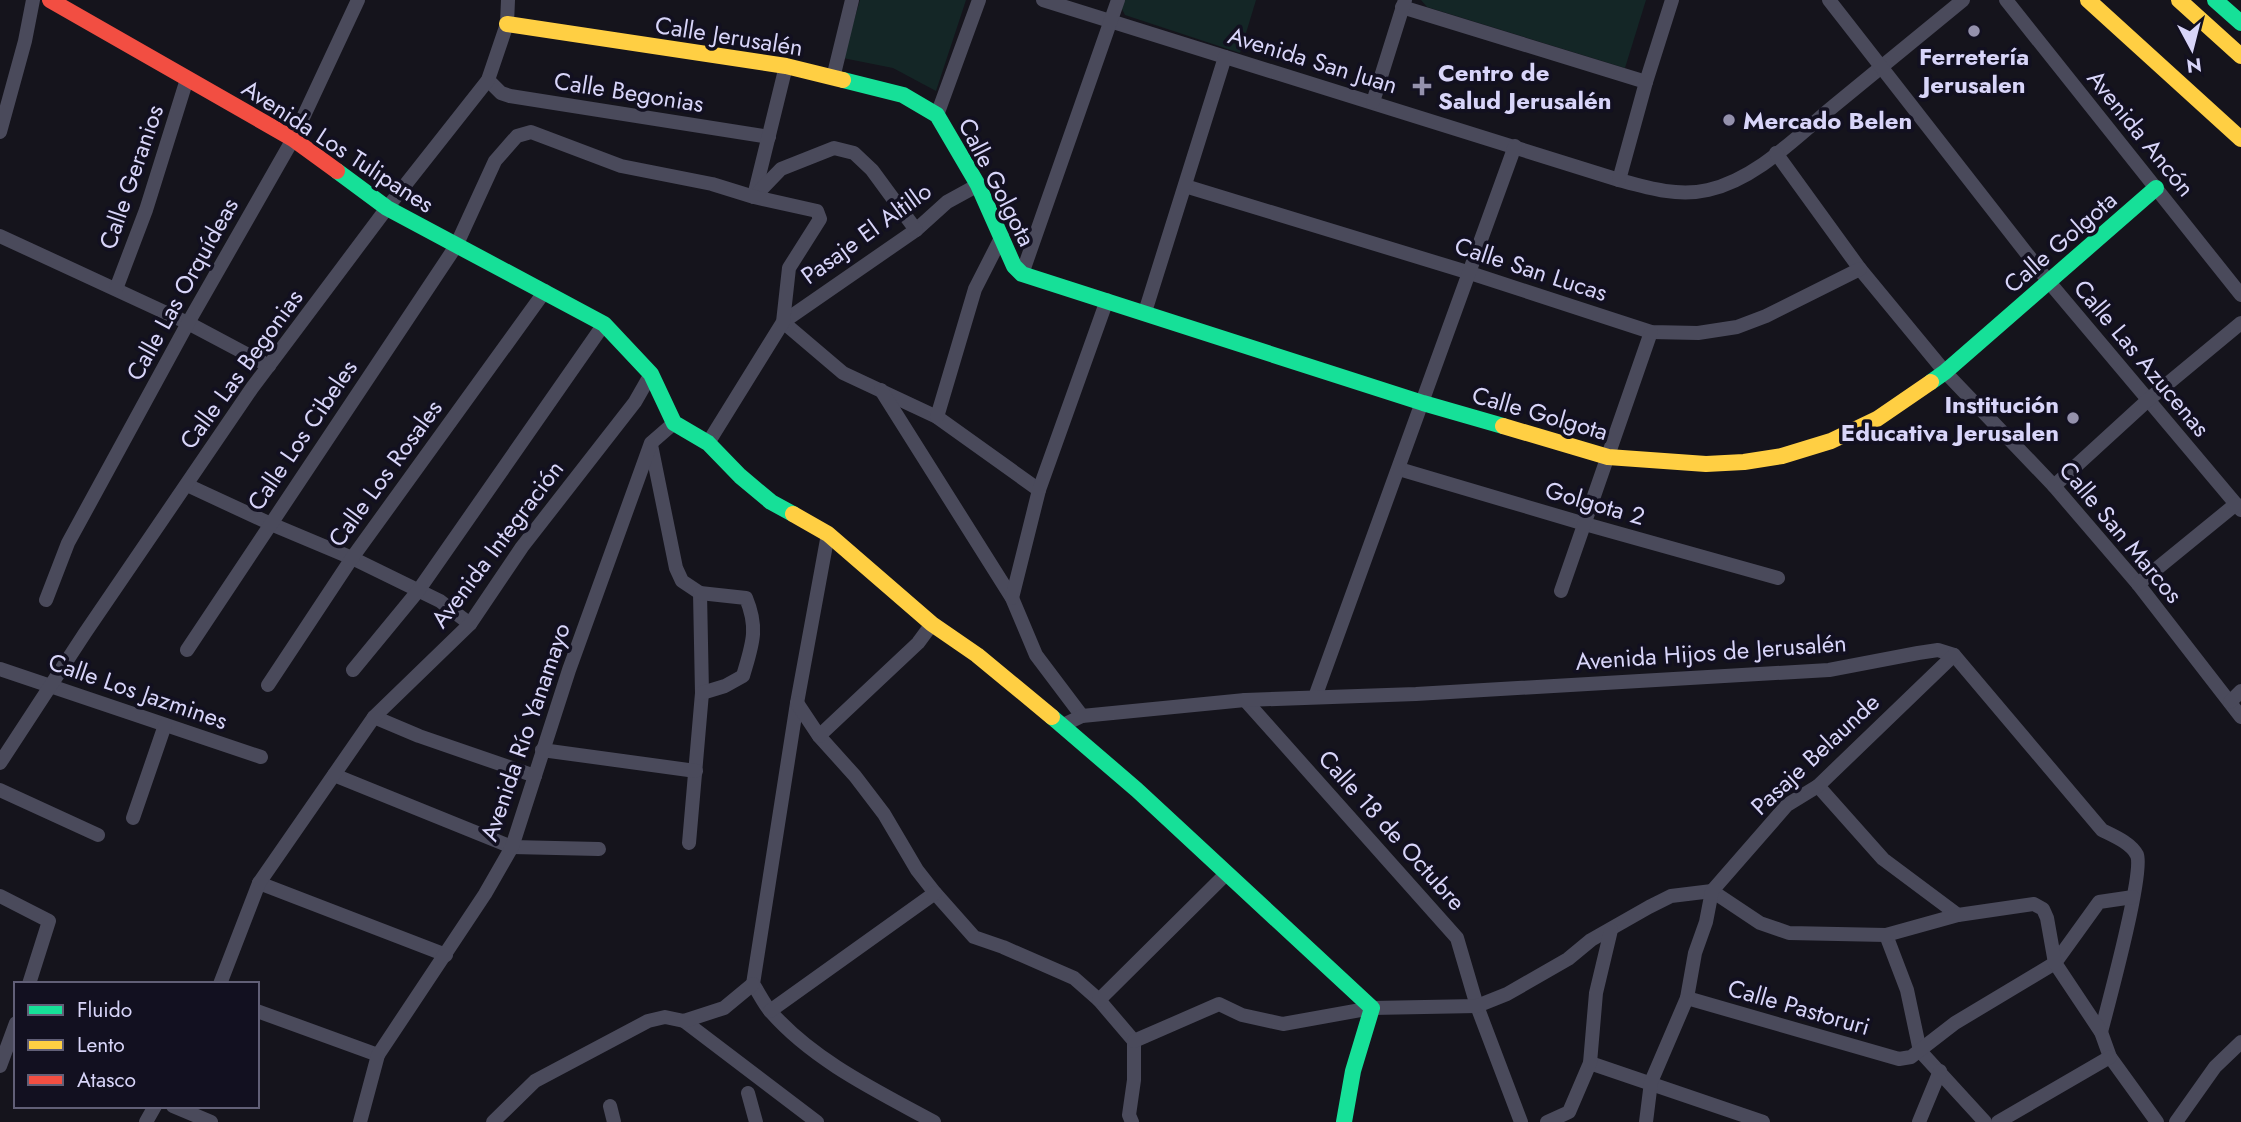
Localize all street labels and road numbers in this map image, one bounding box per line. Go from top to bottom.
street label: Calle Jerusalén [653,7,805,65]
street label: Avenida San Juan [1224,18,1402,102]
street label: Avenida Ancón [2079,62,2203,204]
street label: Calle Begonias [552,63,706,121]
street label: Avenida Los Tulipanes [235,71,441,221]
street label: Calle Geranios [90,100,172,254]
street label: Calle Golgota [950,112,1044,252]
street label: Pasaje El Altillo [793,174,939,292]
street label: Calle Golgota [1996,183,2124,301]
street label: Calle Las Orquídeas [117,191,247,387]
street label: Calle San Lucas [1450,228,1612,310]
street label: Calle Las Azucenas [2066,272,2218,444]
street label: Calle Las Begonias [171,282,311,456]
street label: Calle Los Cibeles [238,352,366,518]
street label: Calle Golgota [1468,377,1612,449]
street label: Calle Los Rosales [320,392,450,554]
street label: Avenida Integración [422,453,572,635]
street label: Calle San Marcos [2051,453,2191,611]
street label: Golgota 2 [1541,472,1649,534]
street label: Avenida Río Yanamayo [471,618,579,846]
street label: Avenida Hijos de Jerusalén [1574,625,1848,679]
street label: Calle Los Jazmines [44,644,232,738]
street label: Pasaje Belaunde [1743,685,1887,823]
street label: Calle 18 de Octubre [1310,742,1474,918]
street label: Calle Pastoruri [1724,970,1874,1044]

